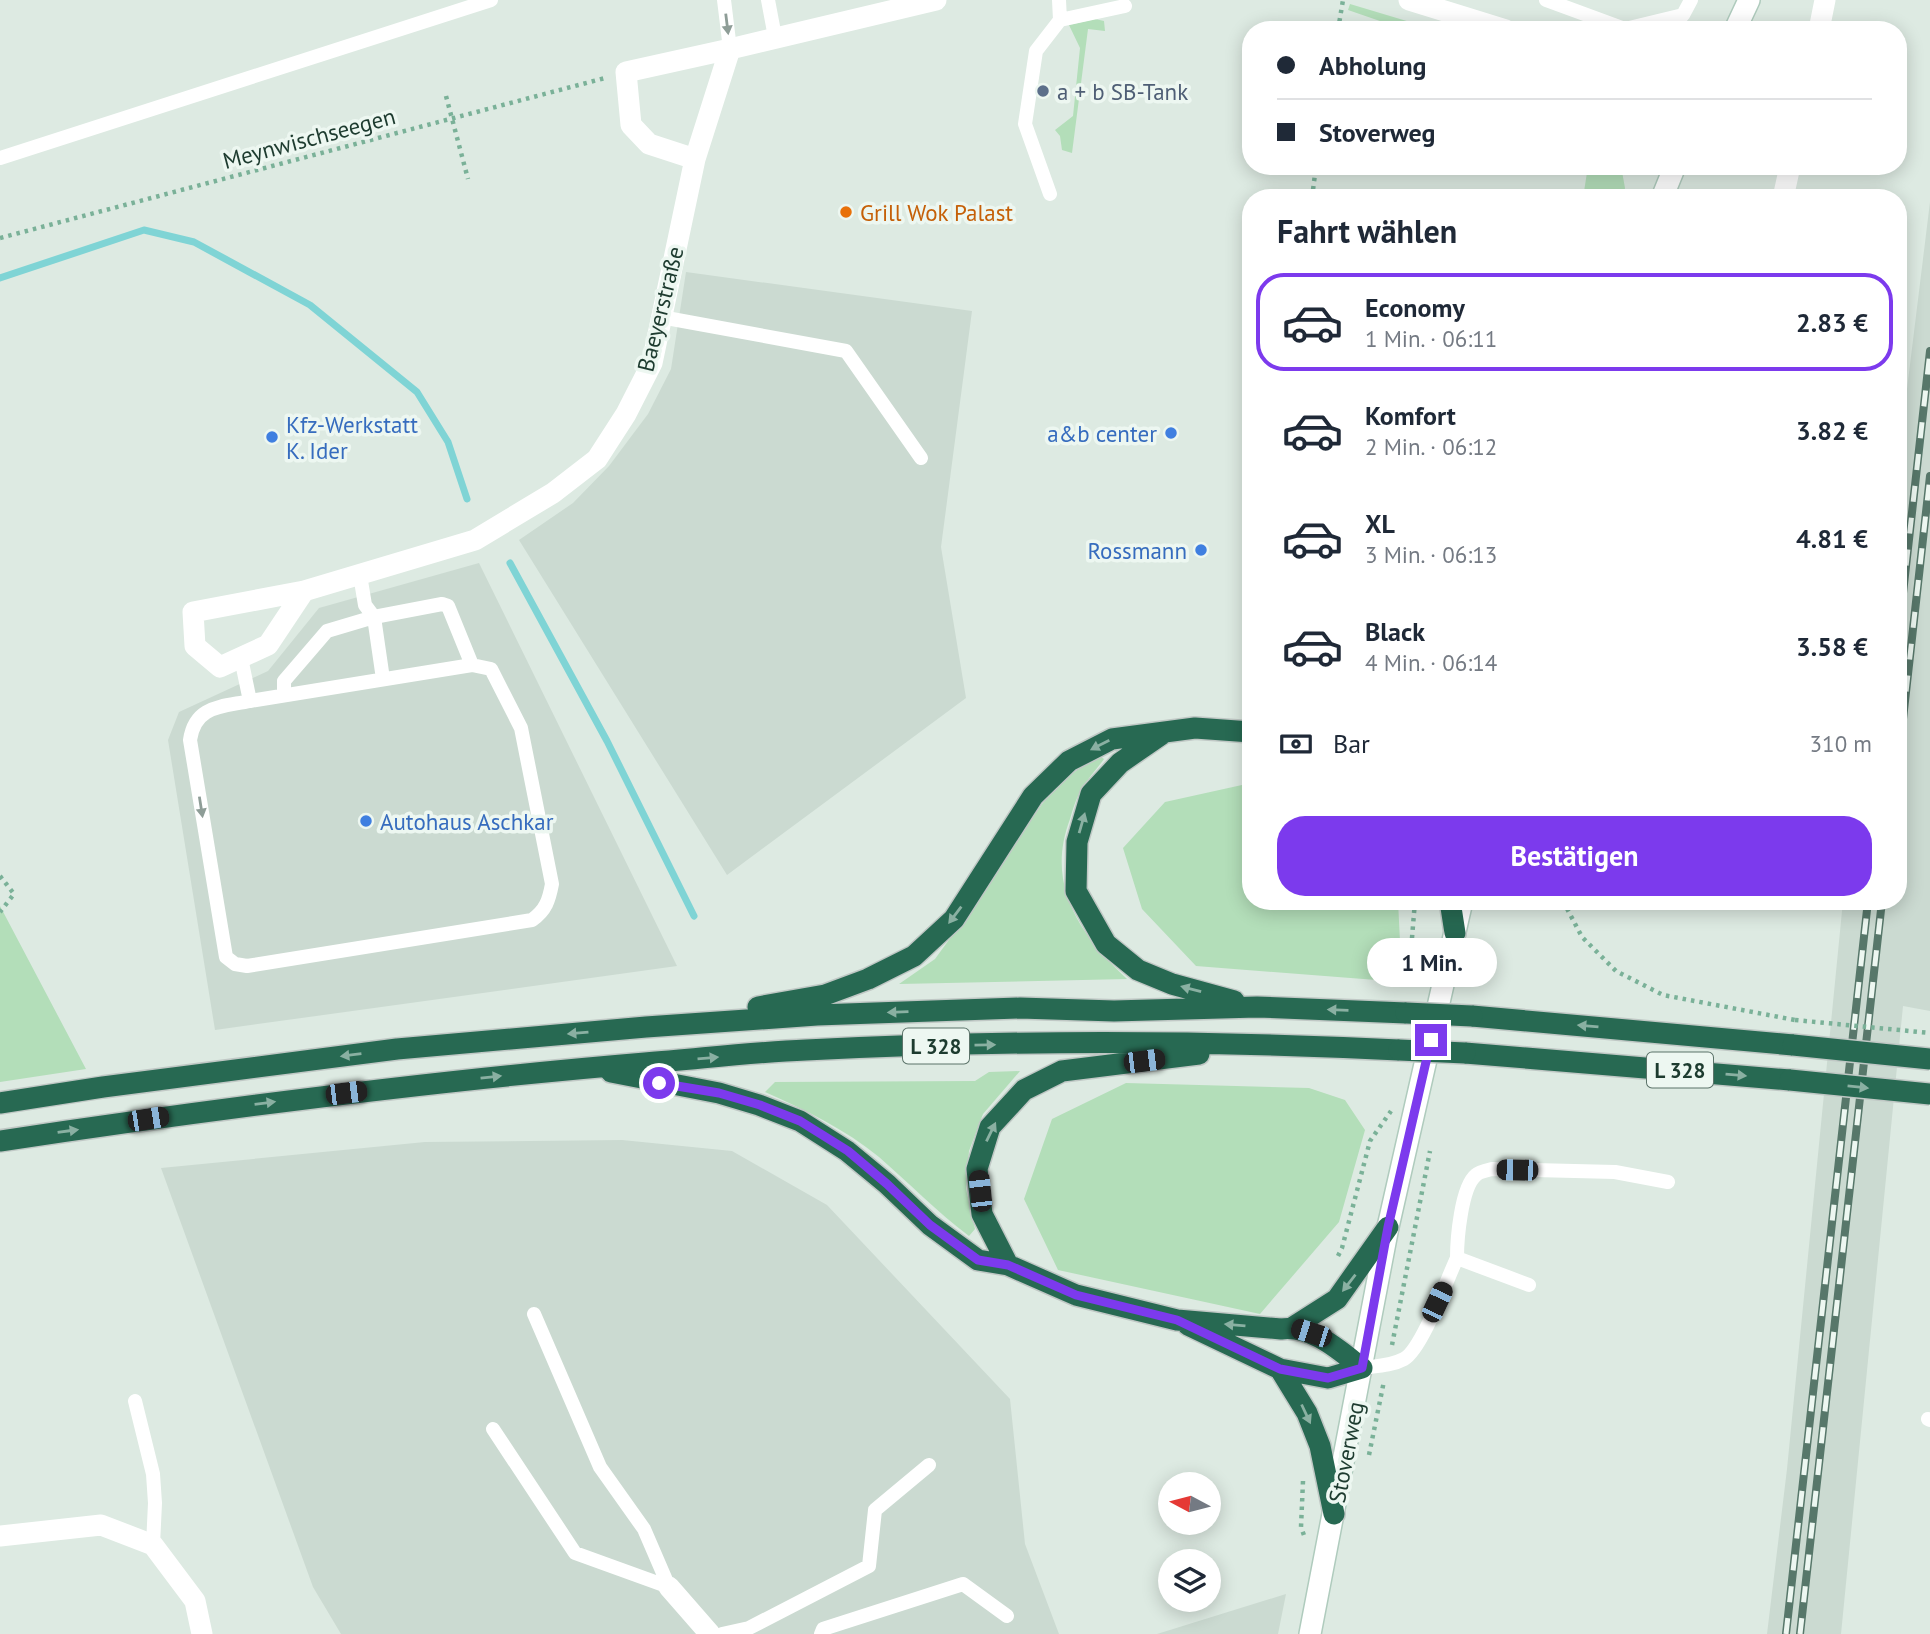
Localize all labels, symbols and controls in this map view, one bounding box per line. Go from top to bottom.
one-way arrow [721,14,732,36]
text: Abholung [1319,49,1427,82]
place label: a + b SB-Tank [1057,77,1188,106]
marker: a + b SB-Tank [1035,83,1051,99]
street label: Meynwischseegen [219,101,399,175]
text: Stoverweg [1319,116,1435,149]
place label: Grill Wok Palast [860,198,1013,227]
marker: Grill Wok Palast [838,204,854,220]
text: Fahrt wählen [1277,210,1457,252]
street label: Baeyerstraße [630,243,690,375]
icon: car [1281,291,1344,354]
text: Economy [1365,291,1465,324]
text: 2.83 € [1796,306,1868,339]
text: 1 Min. · 06:11 [1365,324,1497,353]
icon: car [1281,399,1344,462]
text: Komfort [1365,399,1456,432]
place label: Kfz-Werkstatt K. Ider [286,410,418,465]
text: 3.82 € [1796,414,1868,447]
place label: a&b center [1047,419,1157,448]
marker: a&b center [1163,425,1179,441]
marker: Kfz-Werkstatt K. Ider [264,429,280,445]
text: 2 Min. · 06:12 [1365,432,1497,461]
icon: car [1281,507,1344,570]
text: XL [1365,507,1395,540]
text: 4.81 € [1796,522,1868,555]
place label: Rossmann [1087,536,1187,565]
text: 3 Min. · 06:13 [1365,540,1497,569]
marker: Rossmann [1193,542,1209,558]
icon: car [1281,615,1344,678]
text: Black [1365,615,1425,648]
text: 3.58 € [1796,630,1868,663]
text: 4 Min. · 06:14 [1365,648,1497,677]
icon: cash [1277,725,1315,763]
text: Bar [1333,727,1370,760]
text: 310 m [1810,729,1872,758]
one-way arrow [1090,739,1110,750]
one-way arrow [196,796,207,818]
place label: Autohaus Aschkar [380,807,554,836]
one-way arrow [1078,812,1088,833]
marker: Autohaus Aschkar [358,813,374,829]
button: Bestätigen [1277,816,1872,896]
one-way arrow [949,906,963,924]
callout: 1 Min. [1366,939,1496,988]
text: 1 Min. [1401,948,1463,977]
one-way arrow [1180,984,1201,994]
one-way arrow [1327,1005,1349,1016]
one-way arrow [887,1007,909,1018]
one-way arrow [1577,1020,1599,1031]
route end [1415,1024,1447,1056]
one-way arrow [566,1028,588,1039]
road number: L 328 [903,1028,969,1064]
one-way arrow [974,1040,996,1051]
car [1122,1048,1167,1074]
one-way arrow [340,1050,362,1061]
one-way arrow [698,1052,720,1063]
road number: L 328 [1647,1052,1713,1088]
route start [643,1067,675,1099]
one-way arrow [1725,1070,1747,1081]
one-way arrow [480,1072,502,1083]
car [324,1080,369,1106]
one-way arrow [1847,1082,1869,1093]
one-way arrow [254,1097,276,1108]
car [126,1105,171,1133]
one-way arrow [985,1122,997,1142]
one-way arrow [57,1125,79,1136]
car [1496,1159,1539,1181]
car [968,1169,993,1213]
one-way arrow [1342,1274,1357,1292]
car [1419,1279,1456,1325]
car [1288,1317,1335,1349]
one-way arrow [1224,1319,1246,1330]
street label: Stoverweg [1322,1399,1370,1505]
one-way arrow [1301,1403,1312,1424]
north arrow [1158,1472,1222,1535]
map controls [1158,1472,1221,1612]
button: layers [1158,1549,1221,1612]

